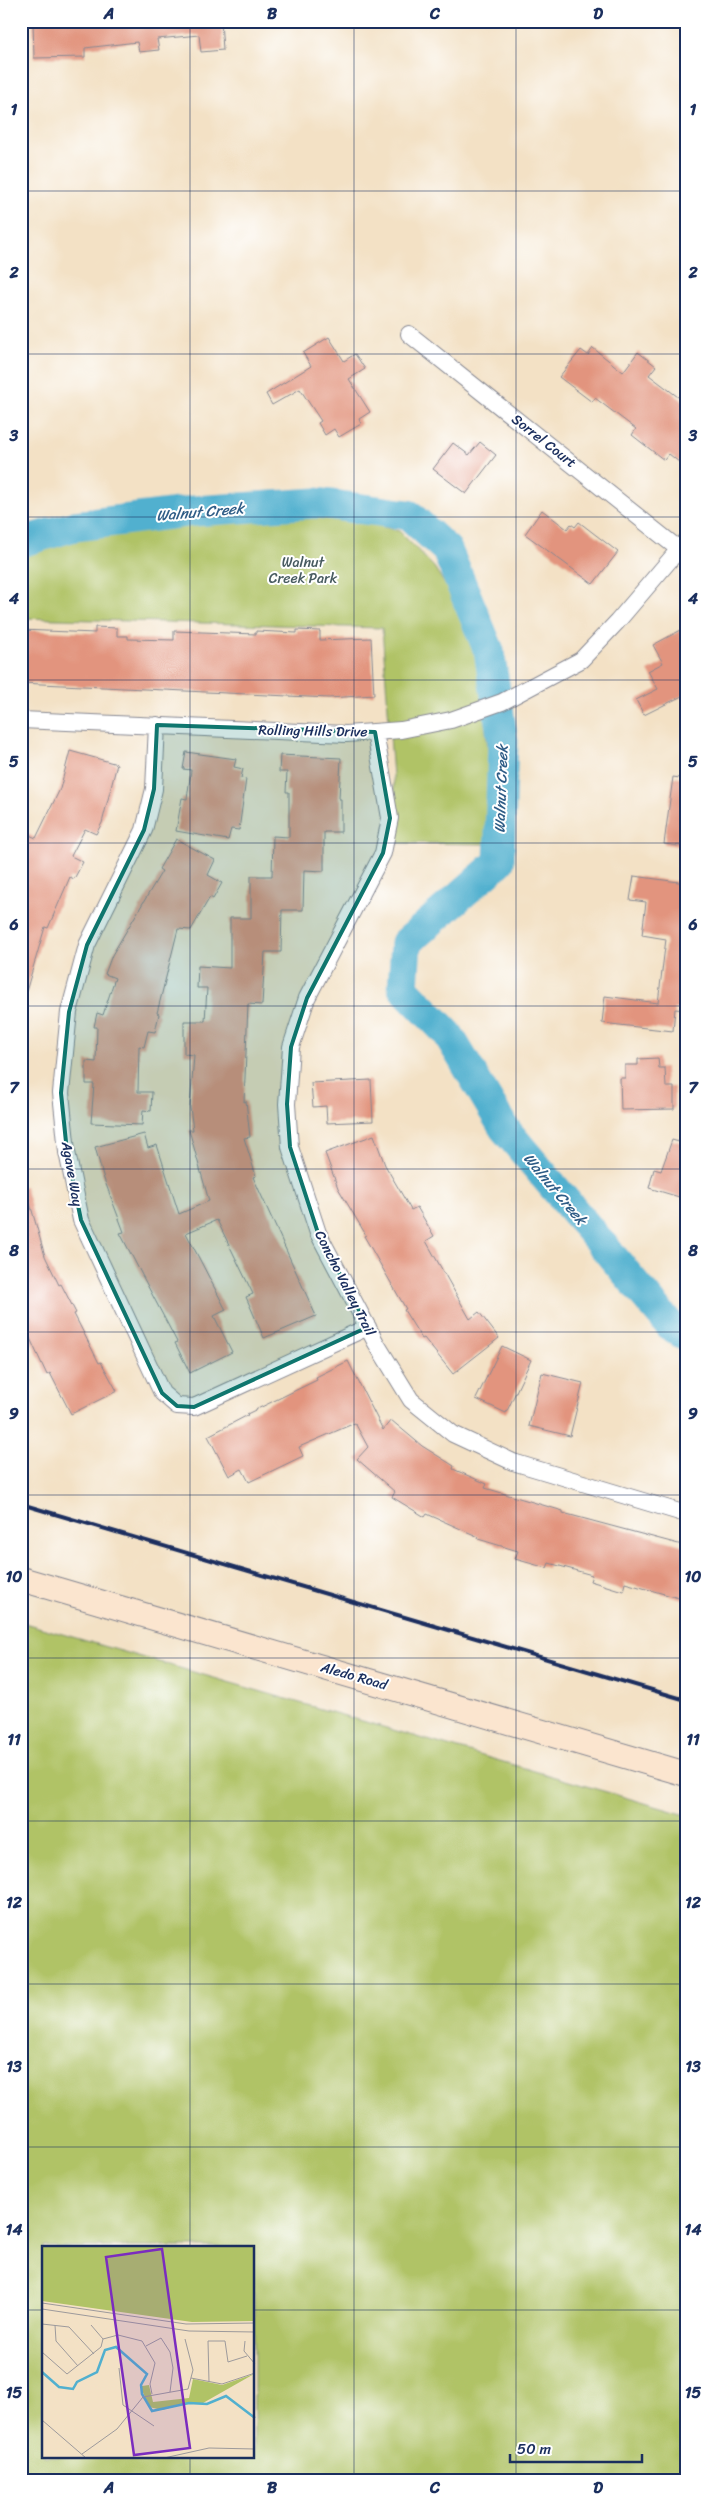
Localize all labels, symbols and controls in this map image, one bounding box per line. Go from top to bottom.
text: A [103,0,114,28]
text: B [267,0,278,28]
text: C [429,0,441,28]
text: D [593,0,603,28]
text: 1 [11,95,18,124]
text: 1 [690,95,697,124]
text: 2 [8,258,19,287]
text: 2 [687,258,698,287]
street label: Sorrel Court [506,407,582,475]
text: 3 [9,421,19,450]
text: 3 [688,421,698,450]
water label: Walnut Creek [155,495,247,529]
park label: Walnut Creek Park [269,550,338,591]
text: 4 [8,584,19,613]
text: 4 [687,584,698,613]
street label: Rolling Hills Drive [258,718,368,744]
water label: Walnut Creek [486,743,516,833]
text: 5 [9,747,19,776]
text: 5 [688,747,698,776]
text: 6 [8,910,19,939]
text: 6 [687,910,698,939]
text: 7 [9,1073,20,1102]
text: 7 [688,1073,699,1102]
street label: Agave Way [54,1139,90,1209]
water label: Walnut Creek [517,1147,595,1233]
street label: Concho Valley Trail [308,1226,383,1341]
text: 8 [8,1236,19,1265]
text: 8 [687,1236,698,1265]
text: 9 [9,1399,19,1428]
text: 9 [688,1399,698,1428]
text: 10 [6,1562,22,1591]
text: 10 [685,1562,701,1591]
street label: Aledo Road [317,1654,392,1698]
text: 11 [7,1725,21,1754]
text: 11 [686,1725,700,1754]
text: 12 [6,1888,23,1917]
text: 12 [685,1888,702,1917]
text: 13 [6,2052,22,2081]
text: 13 [685,2052,701,2081]
text: 14 [6,2215,22,2244]
text: 14 [685,2215,701,2244]
inset map [42,2246,255,2458]
text: 15 [6,2378,23,2407]
text: 15 [685,2378,702,2407]
scale bar [510,2431,642,2463]
text: 50 m [517,2436,552,2462]
text: A [103,2473,114,2501]
text: B [267,2473,278,2501]
text: C [429,2473,441,2501]
text: D [593,2473,603,2501]

